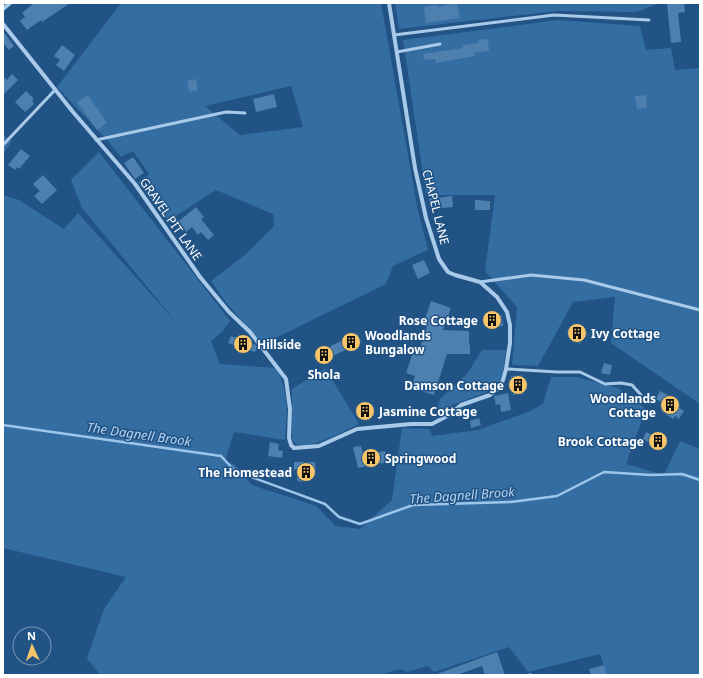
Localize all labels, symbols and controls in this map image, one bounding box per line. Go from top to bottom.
street label: CHAPEL LANE [418,167,454,247]
street label: GRAVEL PIT LANE [136,174,206,264]
building icon: Rose Cottage [481,309,503,331]
place label: Rose Cottage [399,312,478,329]
building icon: Ivy Cottage [566,322,588,344]
place label: Ivy Cottage [591,325,660,342]
place label: Woodlands Bungalow [365,327,431,358]
building icon: Woodlands Bungalow [340,331,362,353]
building icon: Hillside [232,333,254,355]
place label: Hillside [257,336,301,353]
building icon: Shola [313,344,335,366]
place label: Shola [308,366,340,383]
building icon: Damson Cottage [507,374,529,396]
place label: Damson Cottage [404,377,504,394]
place label: Woodlands Cottage [590,390,656,421]
building icon: Woodlands Cottage [659,394,681,416]
building icon: Jasmine Cottage [354,400,376,422]
place label: Jasmine Cottage [378,403,477,420]
water label: The Dagnell Brook [86,418,193,450]
building icon: Brook Cottage [647,430,669,452]
place label: Brook Cottage [558,433,644,450]
building icon: Springwood [360,447,382,469]
place label: Springwood [385,450,456,467]
building icon: The Homestead [295,461,317,483]
place label: The Homestead [198,464,292,481]
water label: The Dagnell Brook [409,482,516,508]
north arrow [12,626,52,666]
text: N [27,628,36,643]

